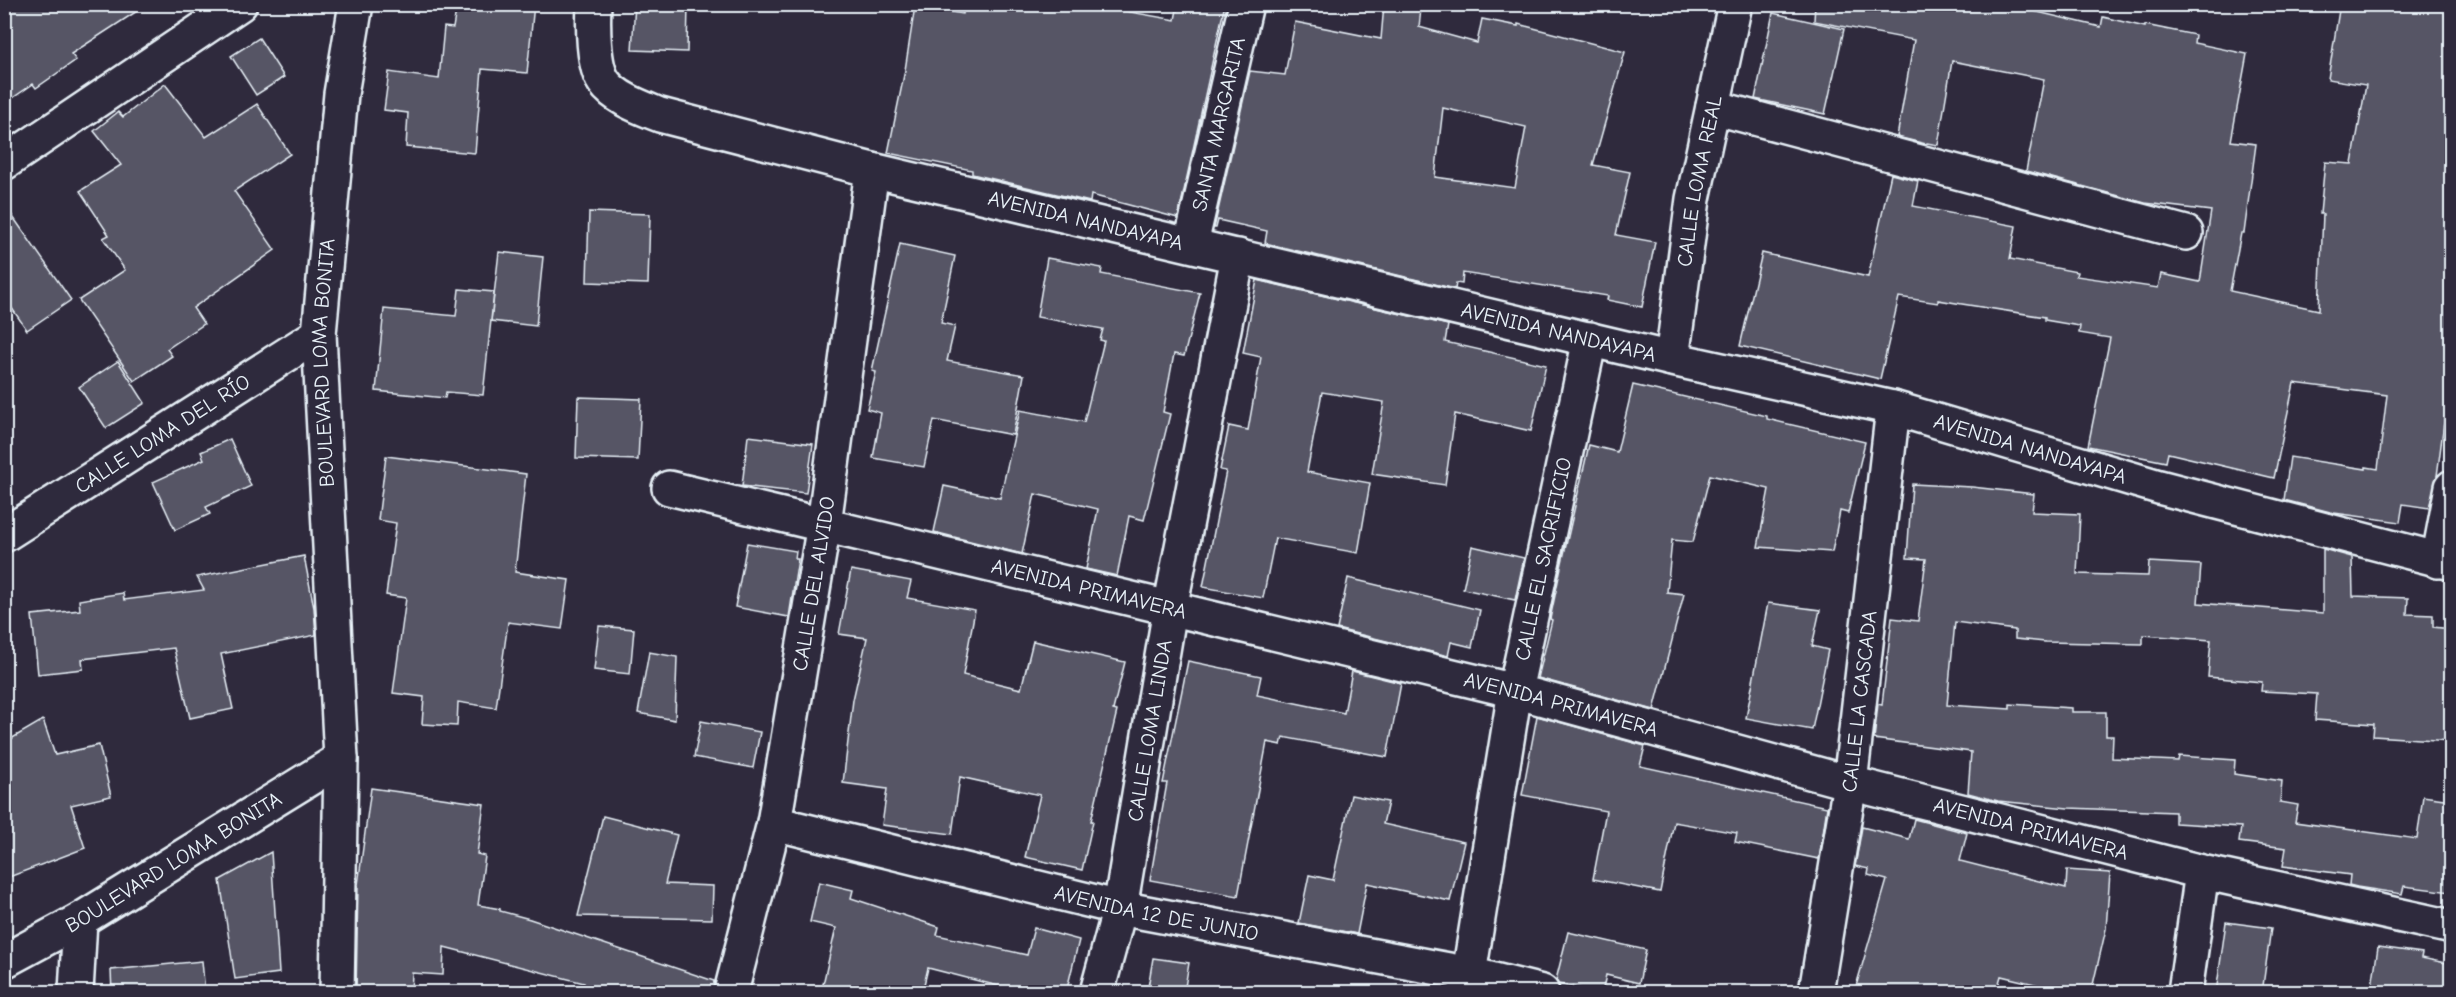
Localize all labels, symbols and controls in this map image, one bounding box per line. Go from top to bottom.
street label: SANTA MARGARITA [1187,35,1250,213]
street label: CALLE LOMA REAL [1672,93,1727,268]
street label: AVENIDA NANDAYAPA [986,186,1186,255]
street label: BOULEVARD LOMA BONITA [307,237,340,488]
street label: AVENIDA NANDAYAPA [1459,298,1659,367]
street label: CALLE LOMA DEL RÍO [70,369,254,499]
street label: AVENIDA NANDAYAPA [1931,409,2129,489]
street label: CALLE EL SACRIFICIO [1510,455,1576,663]
street label: CALLE DEL ALVIDO [788,495,840,673]
street label: AVENIDA PRIMAVERA [989,554,1189,624]
street label: CALLE LA CASCADA [1837,609,1882,794]
street label: CALLE LOMA LINDA [1123,638,1177,823]
street label: AVENIDA PRIMAVERA [1462,667,1661,742]
street label: BOULEVARD LOMA BONITA [61,787,286,938]
street label: AVENIDA PRIMAVERA [1931,793,2131,865]
street label: AVENIDA 12 DE JUNIO [1052,880,1260,946]

